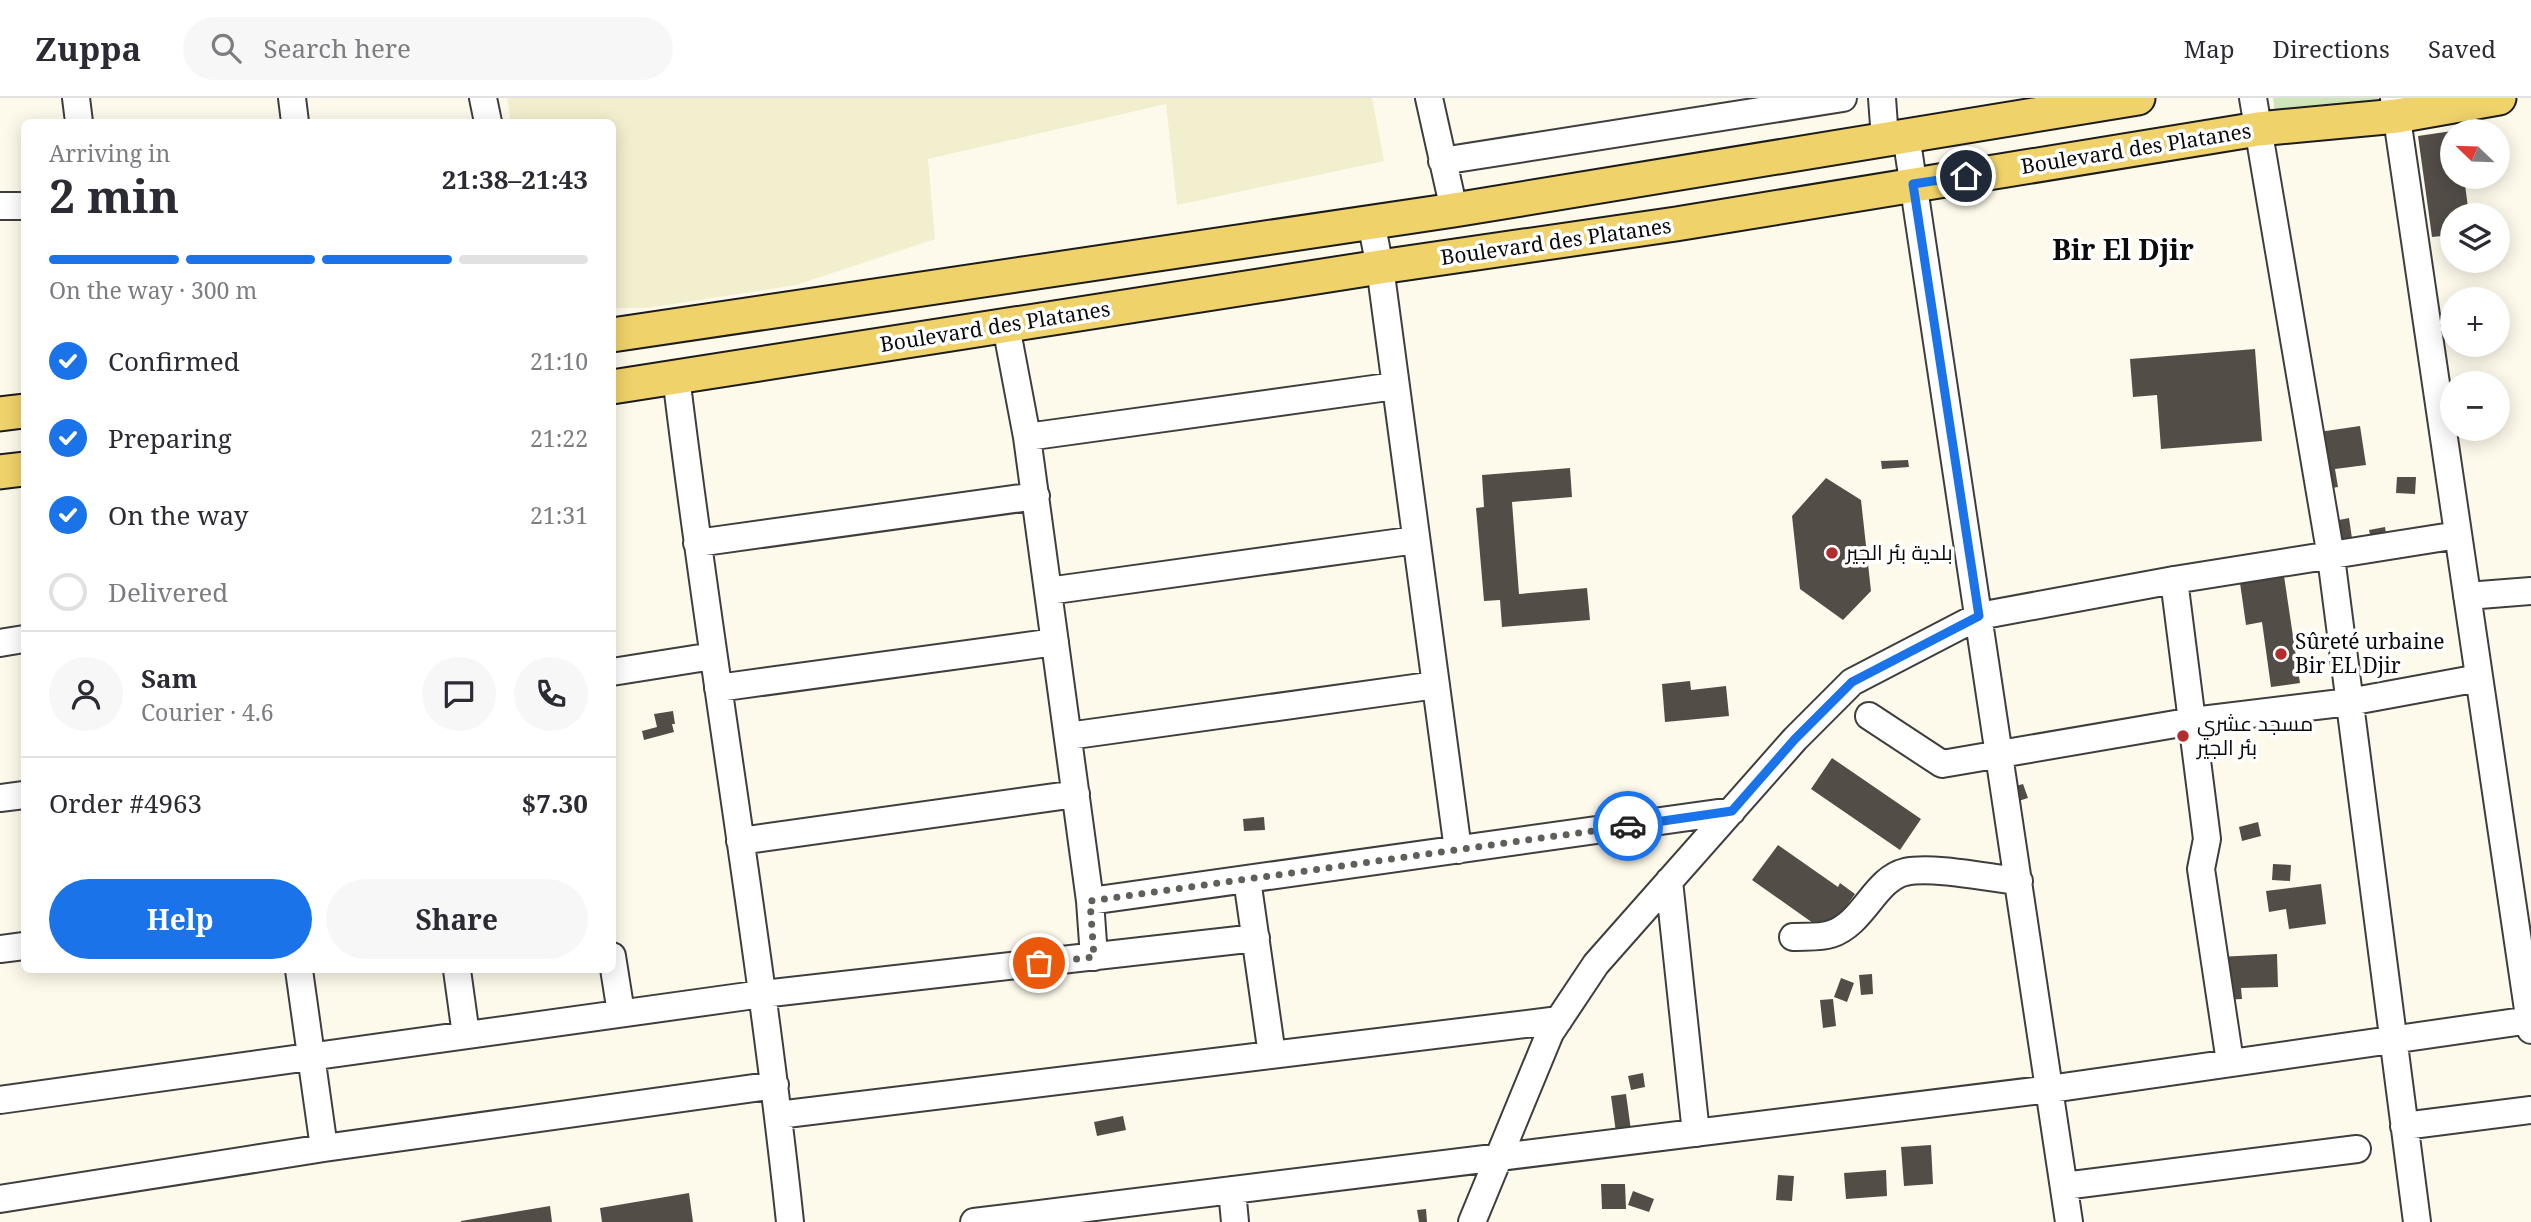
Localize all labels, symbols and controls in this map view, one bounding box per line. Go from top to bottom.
search box [183,17,673,80]
text: Zuppa [35,26,141,71]
icon: search [207,29,245,67]
text: Search here [263,30,411,66]
text: Map [2184,32,2235,65]
text: Directions [2273,32,2390,65]
text: Saved [2428,32,2496,65]
street label: Boulevard des Platanes [2019,116,2253,180]
north arrow [2440,119,2510,189]
map controls [2440,119,2510,441]
text: Arriving in [49,137,170,169]
pin [1936,146,1996,206]
icon: home [1947,157,1985,195]
text: 21:38–21:43 [442,161,588,197]
text: 2 min [49,164,179,226]
button: layers [2440,203,2510,273]
street label: Boulevard des Platanes [1439,211,1673,271]
district label: Bir El Djir [2052,230,2194,268]
text: On the way · 300 m [49,274,257,306]
button: + [2440,287,2510,357]
street label: Boulevard des Platanes [878,294,1112,358]
icon: check [49,342,87,380]
text: Confirmed [108,343,240,379]
text: 21:10 [530,345,588,377]
button: − [2440,371,2510,441]
icon: check [49,419,87,457]
text: Preparing [108,420,232,456]
text: 21:22 [530,422,588,454]
icon: check [49,496,87,534]
text: On the way [108,497,248,533]
text: 21:31 [530,499,588,531]
place label: بلدية بئر الجير [1845,538,1953,566]
marker: بلدية بئر الجير [1824,545,1840,561]
text: Delivered [108,574,228,610]
place label: Sûreté urbaine Bir EL Djir [2295,627,2444,679]
marker: Sûreté urbaine Bir EL Djir [2273,646,2289,662]
button: person [49,657,123,731]
button: chat [422,657,496,731]
button: phone [514,657,588,731]
text: Sam [141,660,197,696]
text: Courier · 4.6 [141,696,274,728]
place label: مسجد عشري بئر الجير [2196,709,2313,761]
marker: مسجد عشري بئر الجير [2175,728,2191,744]
text: Order #4963 [49,785,202,821]
text: $7.30 [522,785,588,821]
courier [1593,791,1663,861]
icon: car [1609,807,1647,845]
button: Help [49,879,312,959]
button: Share [326,879,588,959]
pin [1009,933,1069,993]
icon: bag [1020,944,1058,982]

